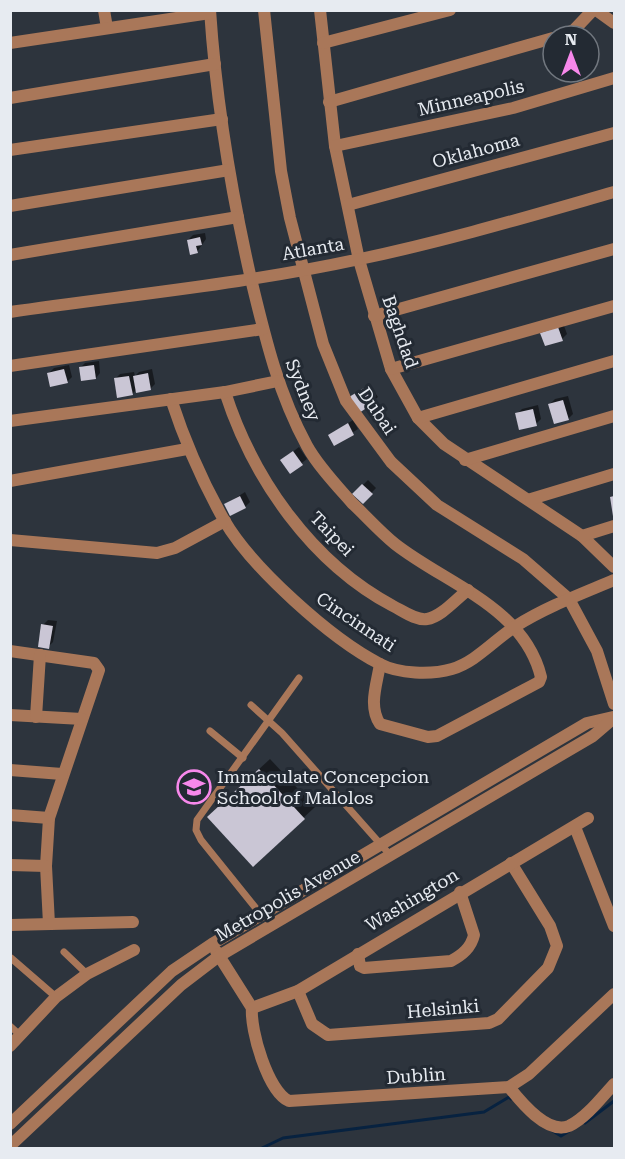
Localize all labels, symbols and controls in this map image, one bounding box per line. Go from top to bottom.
north arrow [541,24,601,84]
text: N [565,30,577,49]
street label: Minneapolis [416,75,526,120]
street label: Oklahoma [430,129,522,172]
street label: Atlanta [280,233,346,264]
street label: Baghdad [378,292,423,372]
street label: Sydney [282,356,325,424]
street label: Dubai [354,383,401,438]
street label: Taipei [306,507,359,560]
street label: Cincinnati [312,587,400,656]
place label: Immaculate Concepcion School of Malolos [217,766,430,808]
school or university icon: Immaculate Concepcion School of Malolos [176,769,212,805]
street label: Metropolis Avenue [212,845,364,946]
street label: Washington [362,863,462,935]
street label: Helsinki [406,995,480,1022]
street label: Dublin [385,1063,447,1088]

